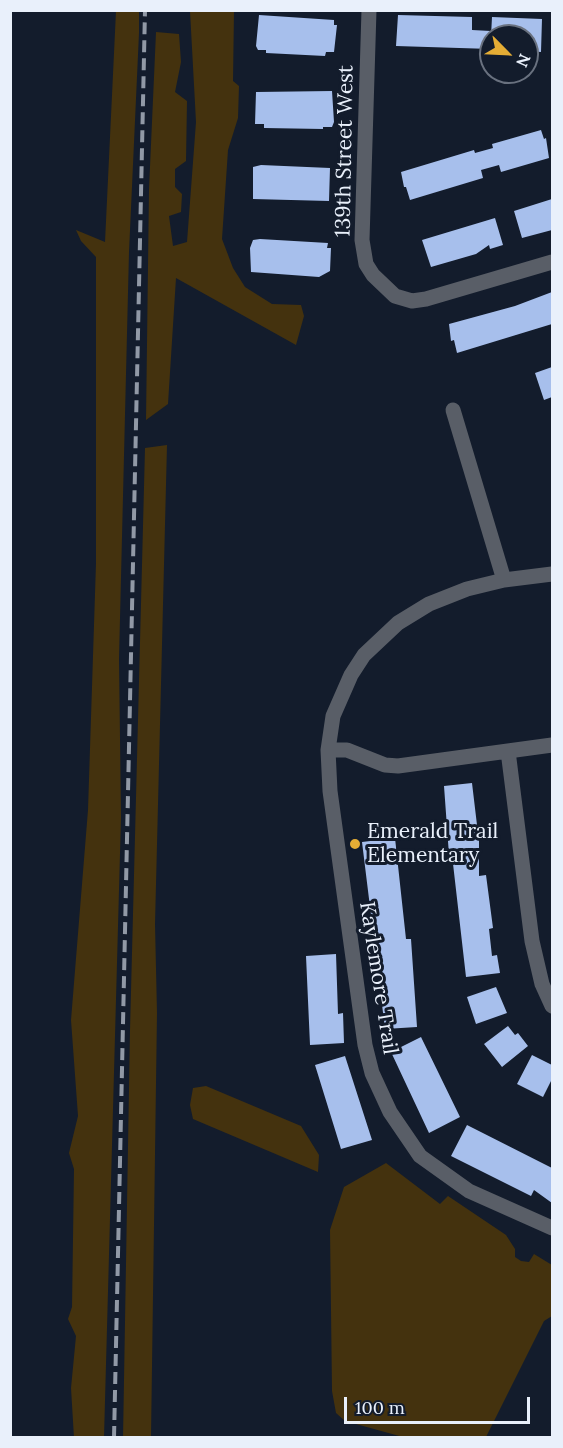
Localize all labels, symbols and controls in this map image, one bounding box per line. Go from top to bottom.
north arrow [479,24,539,84]
text: N [512,51,535,70]
street label: 139th Street West [331,65,359,237]
place label: Emerald Trail Elementary [367,819,498,869]
marker: Emerald Trail Elementary [348,837,362,851]
street label: Kaylemore Trail [353,900,403,1056]
scale bar [347,1385,533,1423]
text: 100 m [355,1396,405,1419]

